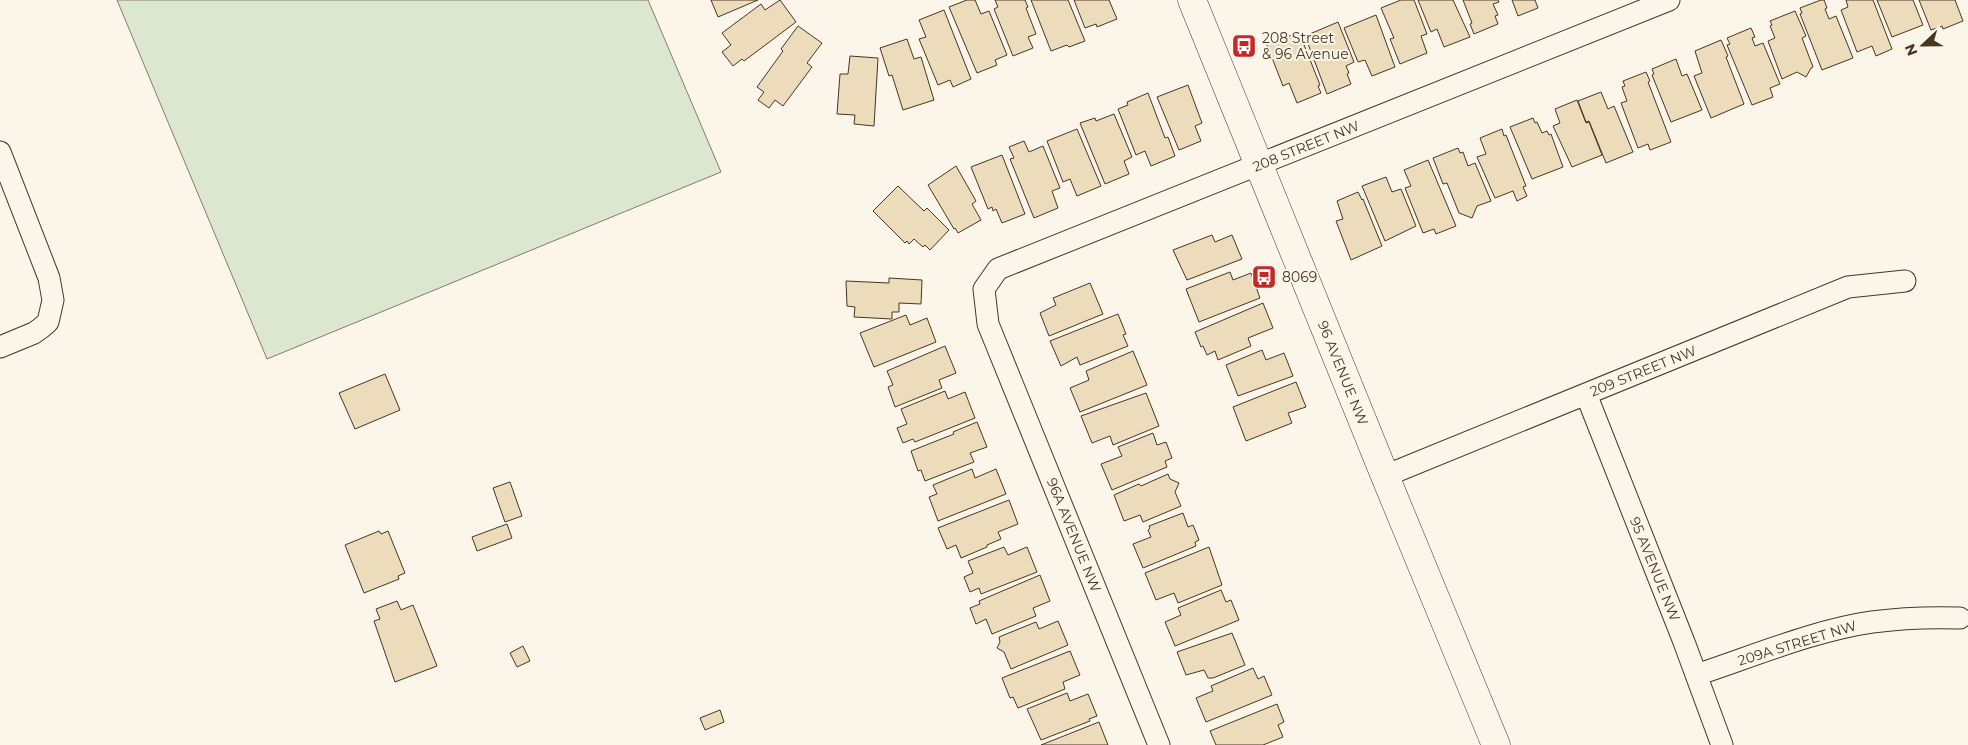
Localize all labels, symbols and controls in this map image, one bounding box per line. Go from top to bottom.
north arrow [1898,20,1948,70]
place label: 208 Street & 96 Avenue [1262,29,1349,63]
bus stop icon: 208 Street & 96 Avenue [1231,33,1257,59]
text: N [1900,41,1921,58]
street label: 208 STREET NW [1250,116,1362,176]
bus stop icon: 8069 [1251,264,1277,290]
place label: 8069 [1282,268,1317,286]
street label: 96 AVENUE NW [1314,318,1372,428]
street label: 209 STREET NW [1587,341,1699,401]
street label: 96A AVENUE NW [1043,475,1105,595]
street label: 95 AVENUE NW [1626,514,1684,624]
street label: 209A STREET NW [1735,616,1859,670]

